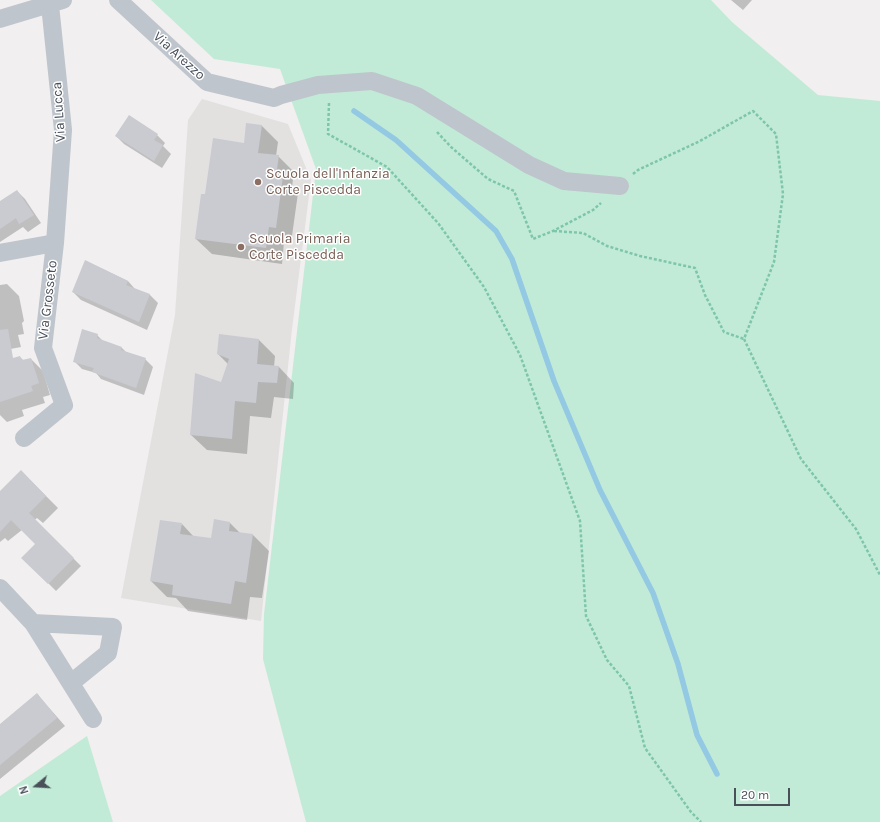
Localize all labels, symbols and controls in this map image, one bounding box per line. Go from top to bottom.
street label: Via Arezzo [149,28,209,84]
street label: Via Lucca [49,81,69,143]
place label: Scuola dell'Infanzia Corte Piscedda [266,166,390,198]
marker: Scuola dell'Infanzia Corte Piscedda [253,177,263,187]
place label: Scuola Primaria Corte Piscedda [249,231,350,264]
marker: Scuola Primaria Corte Piscedda [236,242,246,252]
street label: Via Grosseto [35,259,61,341]
north arrow [16,766,56,806]
scale bar [736,780,792,806]
text: N [17,784,32,796]
text: 20 m [741,788,769,802]

